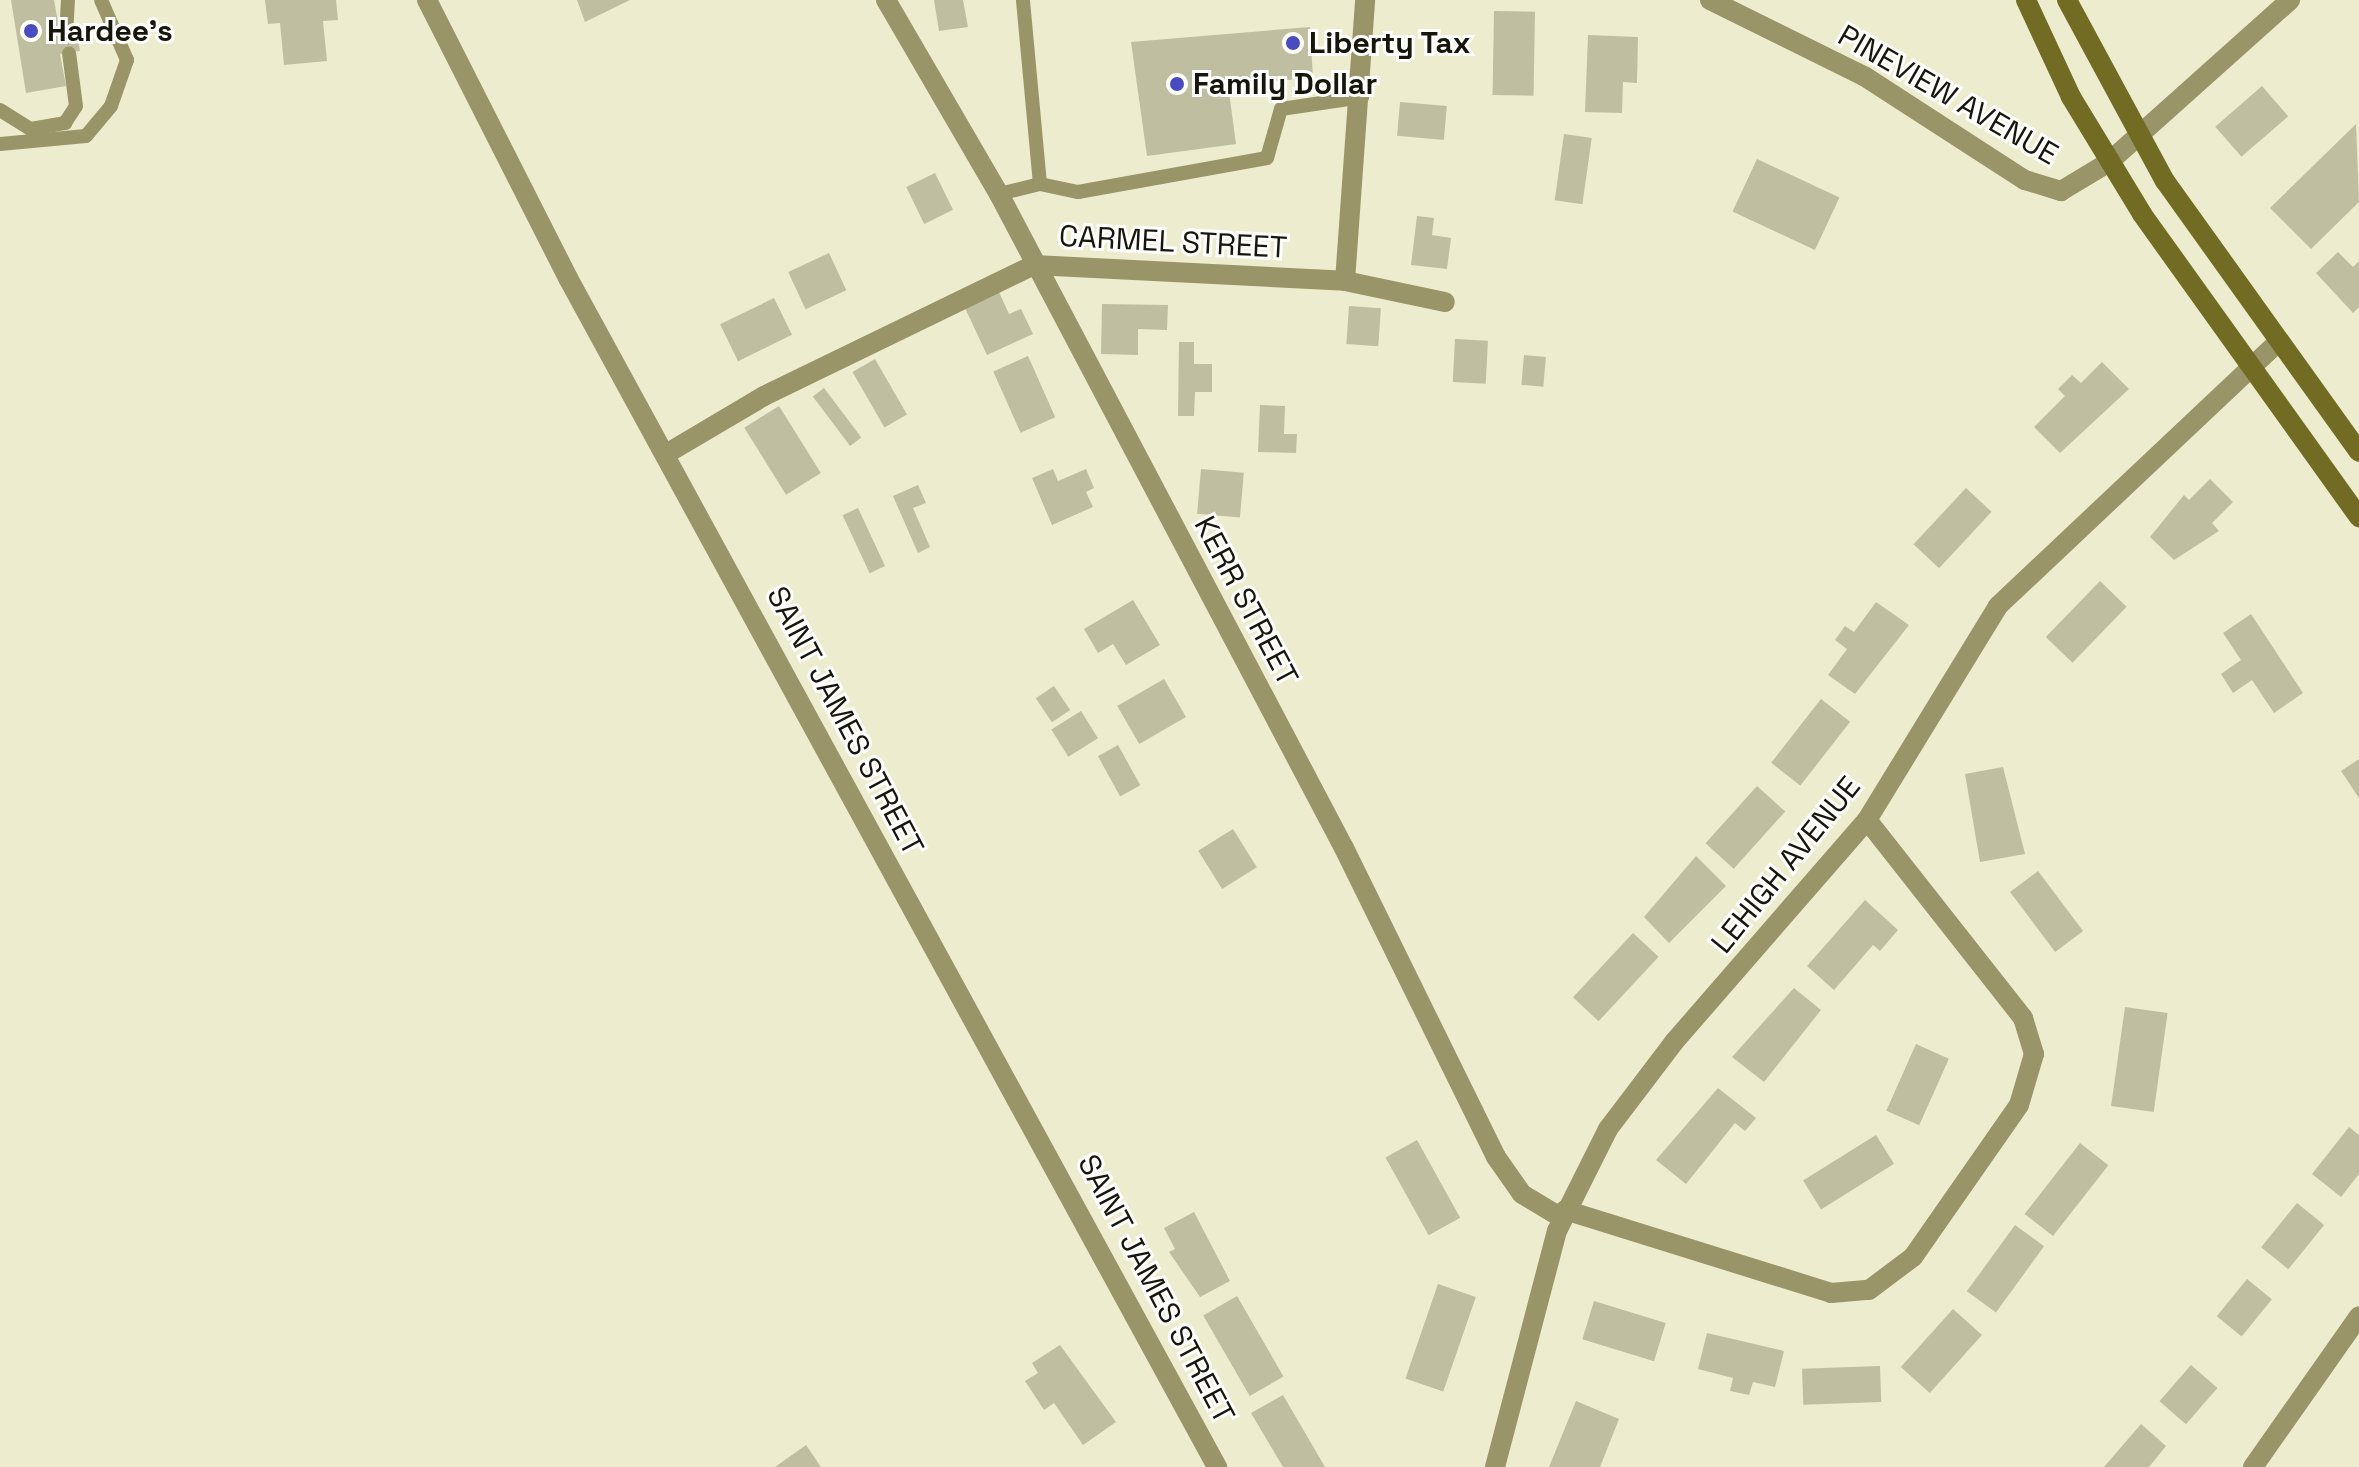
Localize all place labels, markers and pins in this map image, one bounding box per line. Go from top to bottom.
place label: Hardee's [47,13,173,49]
marker: Hardee's [22,22,40,40]
place label: Liberty Tax [1309,25,1472,61]
marker: Liberty Tax [1284,34,1302,52]
place label: Family Dollar [1193,66,1377,102]
marker: Family Dollar [1168,75,1186,93]

